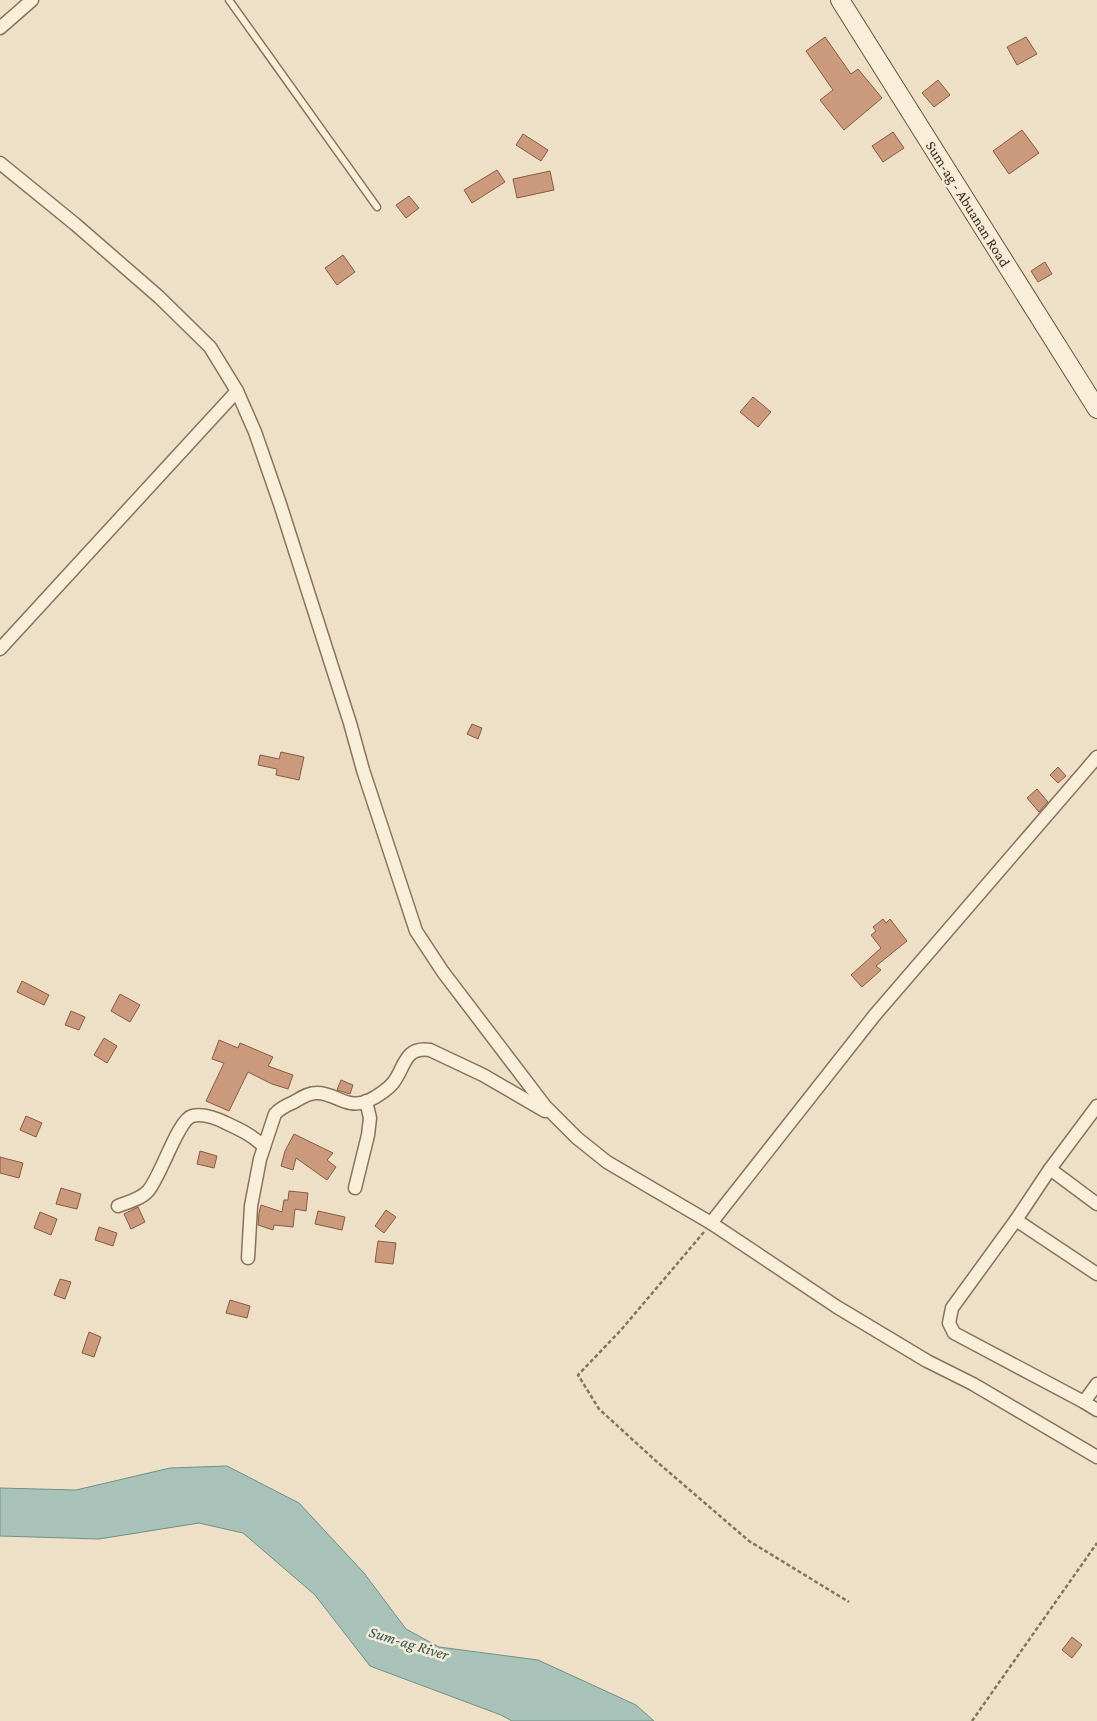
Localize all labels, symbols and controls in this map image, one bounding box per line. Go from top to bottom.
street label: Sum-ag - Abuanan Road [922,138,1013,270]
water label: Sum-ag River [367,1623,451,1664]

